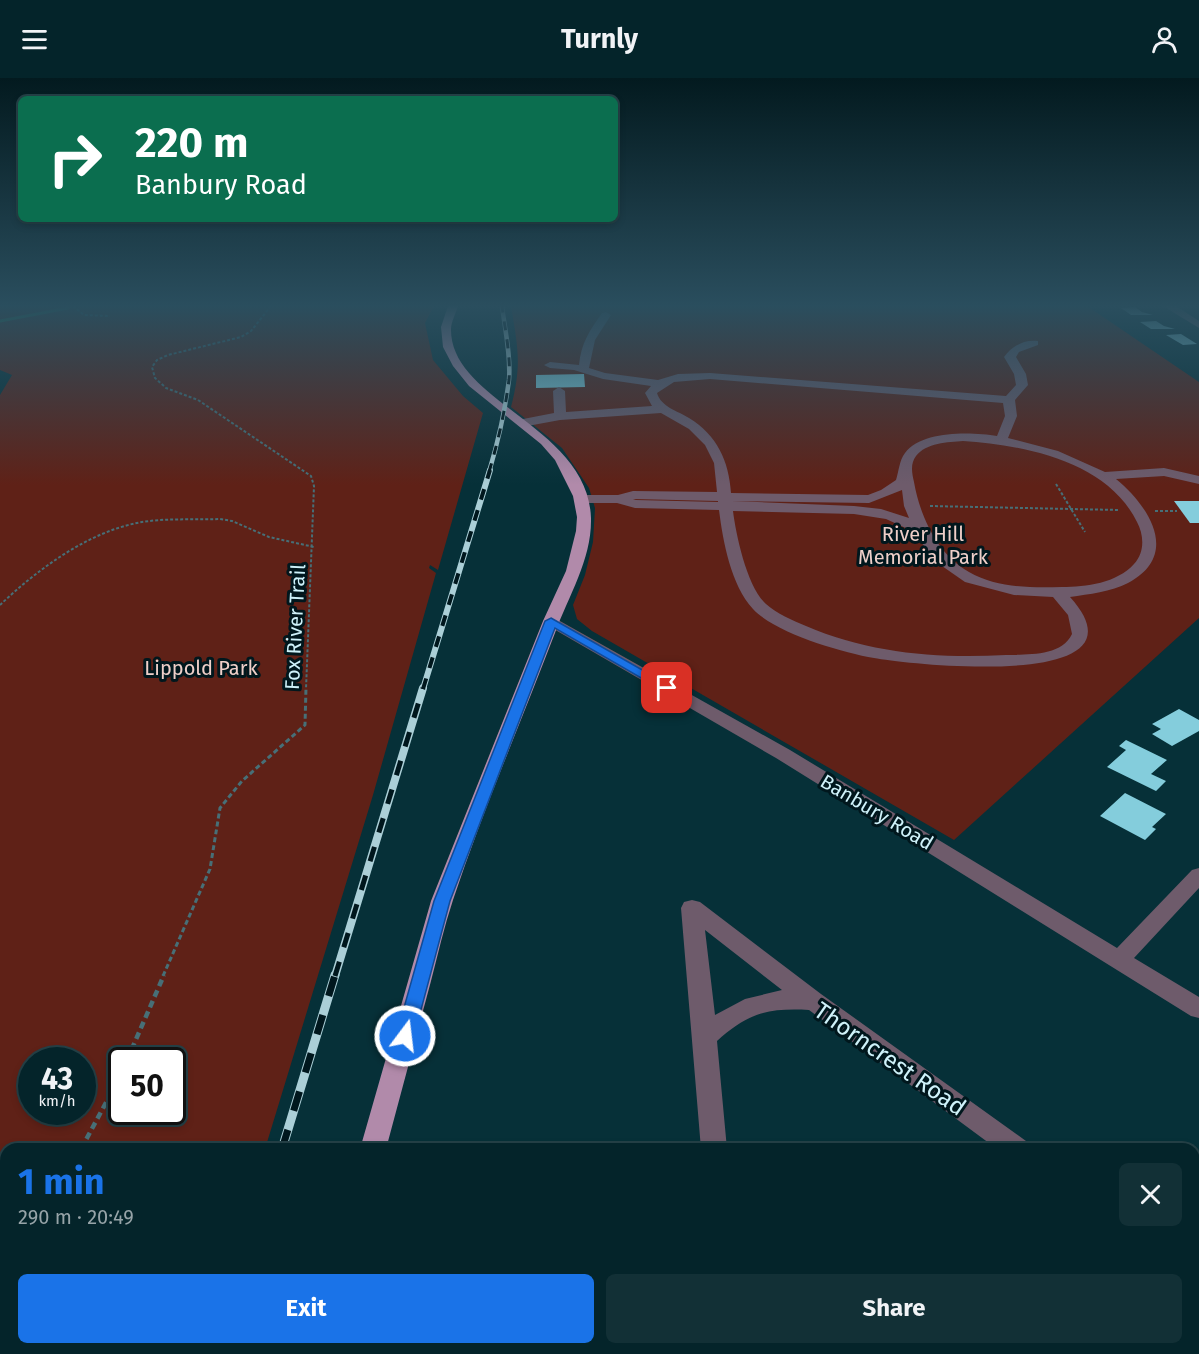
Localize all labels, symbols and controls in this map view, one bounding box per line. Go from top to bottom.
icon: menu [18,23,51,56]
text: Turnly [561,23,638,55]
icon: person [1148,23,1181,56]
text: 220 m [135,118,248,168]
icon: right [36,120,114,198]
text: Banbury Road [135,169,307,201]
park label: River Hill Memorial Park [858,522,989,569]
street label: Fox River Trail [280,563,310,691]
park label: Lippold Park [144,656,258,680]
pin [641,662,692,713]
icon: arrive [650,671,683,704]
street label: Banbury Road [816,769,938,855]
street label: Thorncrest Road [809,996,971,1122]
position arrow [373,1004,437,1068]
speed limit sign: 50 [108,1047,186,1125]
text: 43 [41,1061,73,1097]
text: km/h [38,1092,76,1110]
text: 1 min [18,1160,105,1204]
button: close [1119,1163,1182,1226]
text: 290 m · 20:49 [18,1205,134,1229]
button: Exit [18,1274,594,1343]
button: Share [606,1274,1182,1343]

